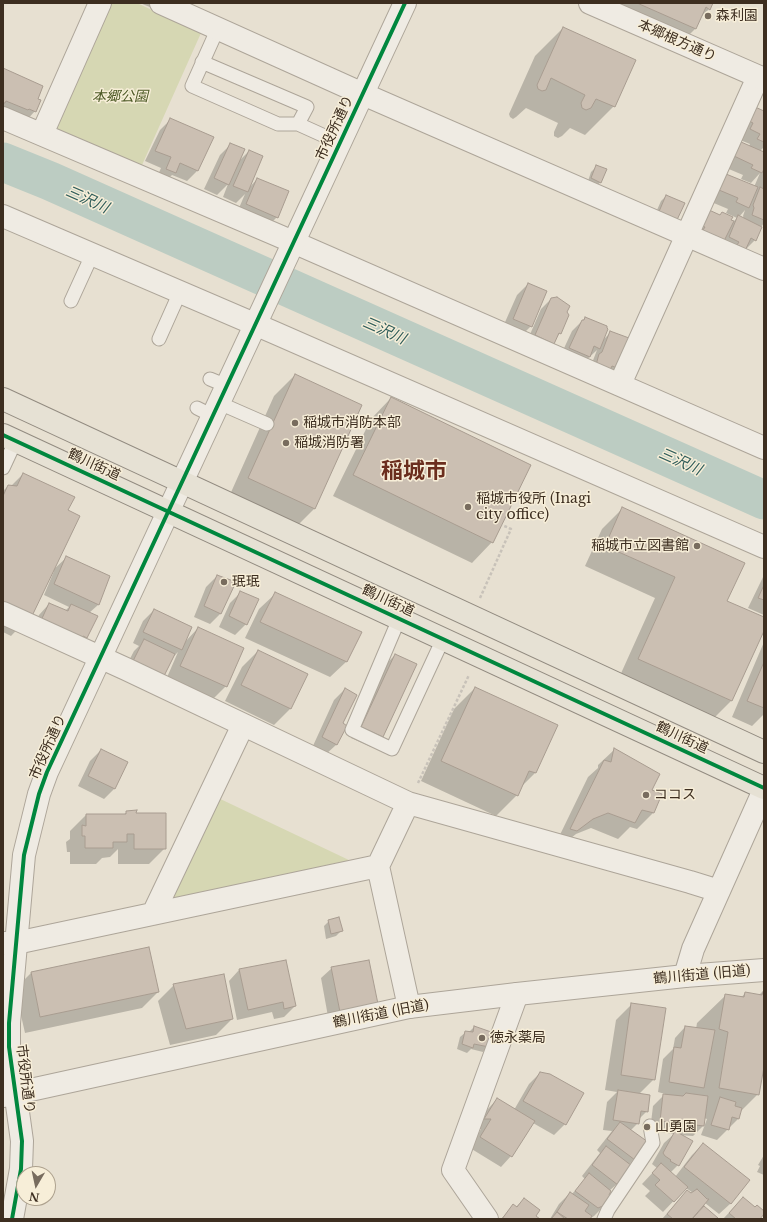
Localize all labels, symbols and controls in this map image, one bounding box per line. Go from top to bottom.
place label: 森利園 [716,8,758,24]
marker: 森利園 [703,11,713,21]
street label: 本郷根方通り [635,16,719,66]
park label: 本郷公園 [92,89,148,105]
street label: 市役所通り [313,93,357,163]
water label: 三沢川 [63,183,111,217]
water label: 三沢川 [360,314,408,348]
place label: 稲城市消防本部 [303,415,401,431]
marker: 稲城市消防本部 [290,418,300,428]
place label: 稲城消防署 [294,435,364,451]
marker: 稲城消防署 [281,438,291,448]
water label: 三沢川 [656,445,704,479]
street label: 鶴川街道 [65,446,123,484]
district label: 稲城市 [381,459,447,485]
place label: 稲城市役所 (Inagi city office) [476,491,591,524]
marker: 稲城市役所 (Inagi city office) [463,502,473,512]
place label: 稲城市立図書館 [591,538,689,554]
marker: 稲城市立図書館 [692,541,702,551]
place label: 珉珉 [232,574,260,590]
marker: 珉珉 [219,577,229,587]
street label: 鶴川街道 [359,582,417,620]
street label: 市役所通り [26,712,70,782]
street label: 鶴川街道 [653,719,711,757]
place label: ココス [654,787,696,803]
marker: ココス [641,790,651,800]
street label: 鶴川街道 (旧道) [653,962,751,988]
street label: 鶴川街道 (旧道) [332,996,430,1032]
place label: 徳永薬局 [490,1030,546,1046]
marker: 徳永薬局 [477,1033,487,1043]
street label: 市役所通り [12,1043,38,1115]
place label: 山勇園 [655,1119,697,1135]
marker: 山勇園 [642,1122,652,1132]
north arrow [16,1166,56,1206]
text: N [28,1189,40,1205]

